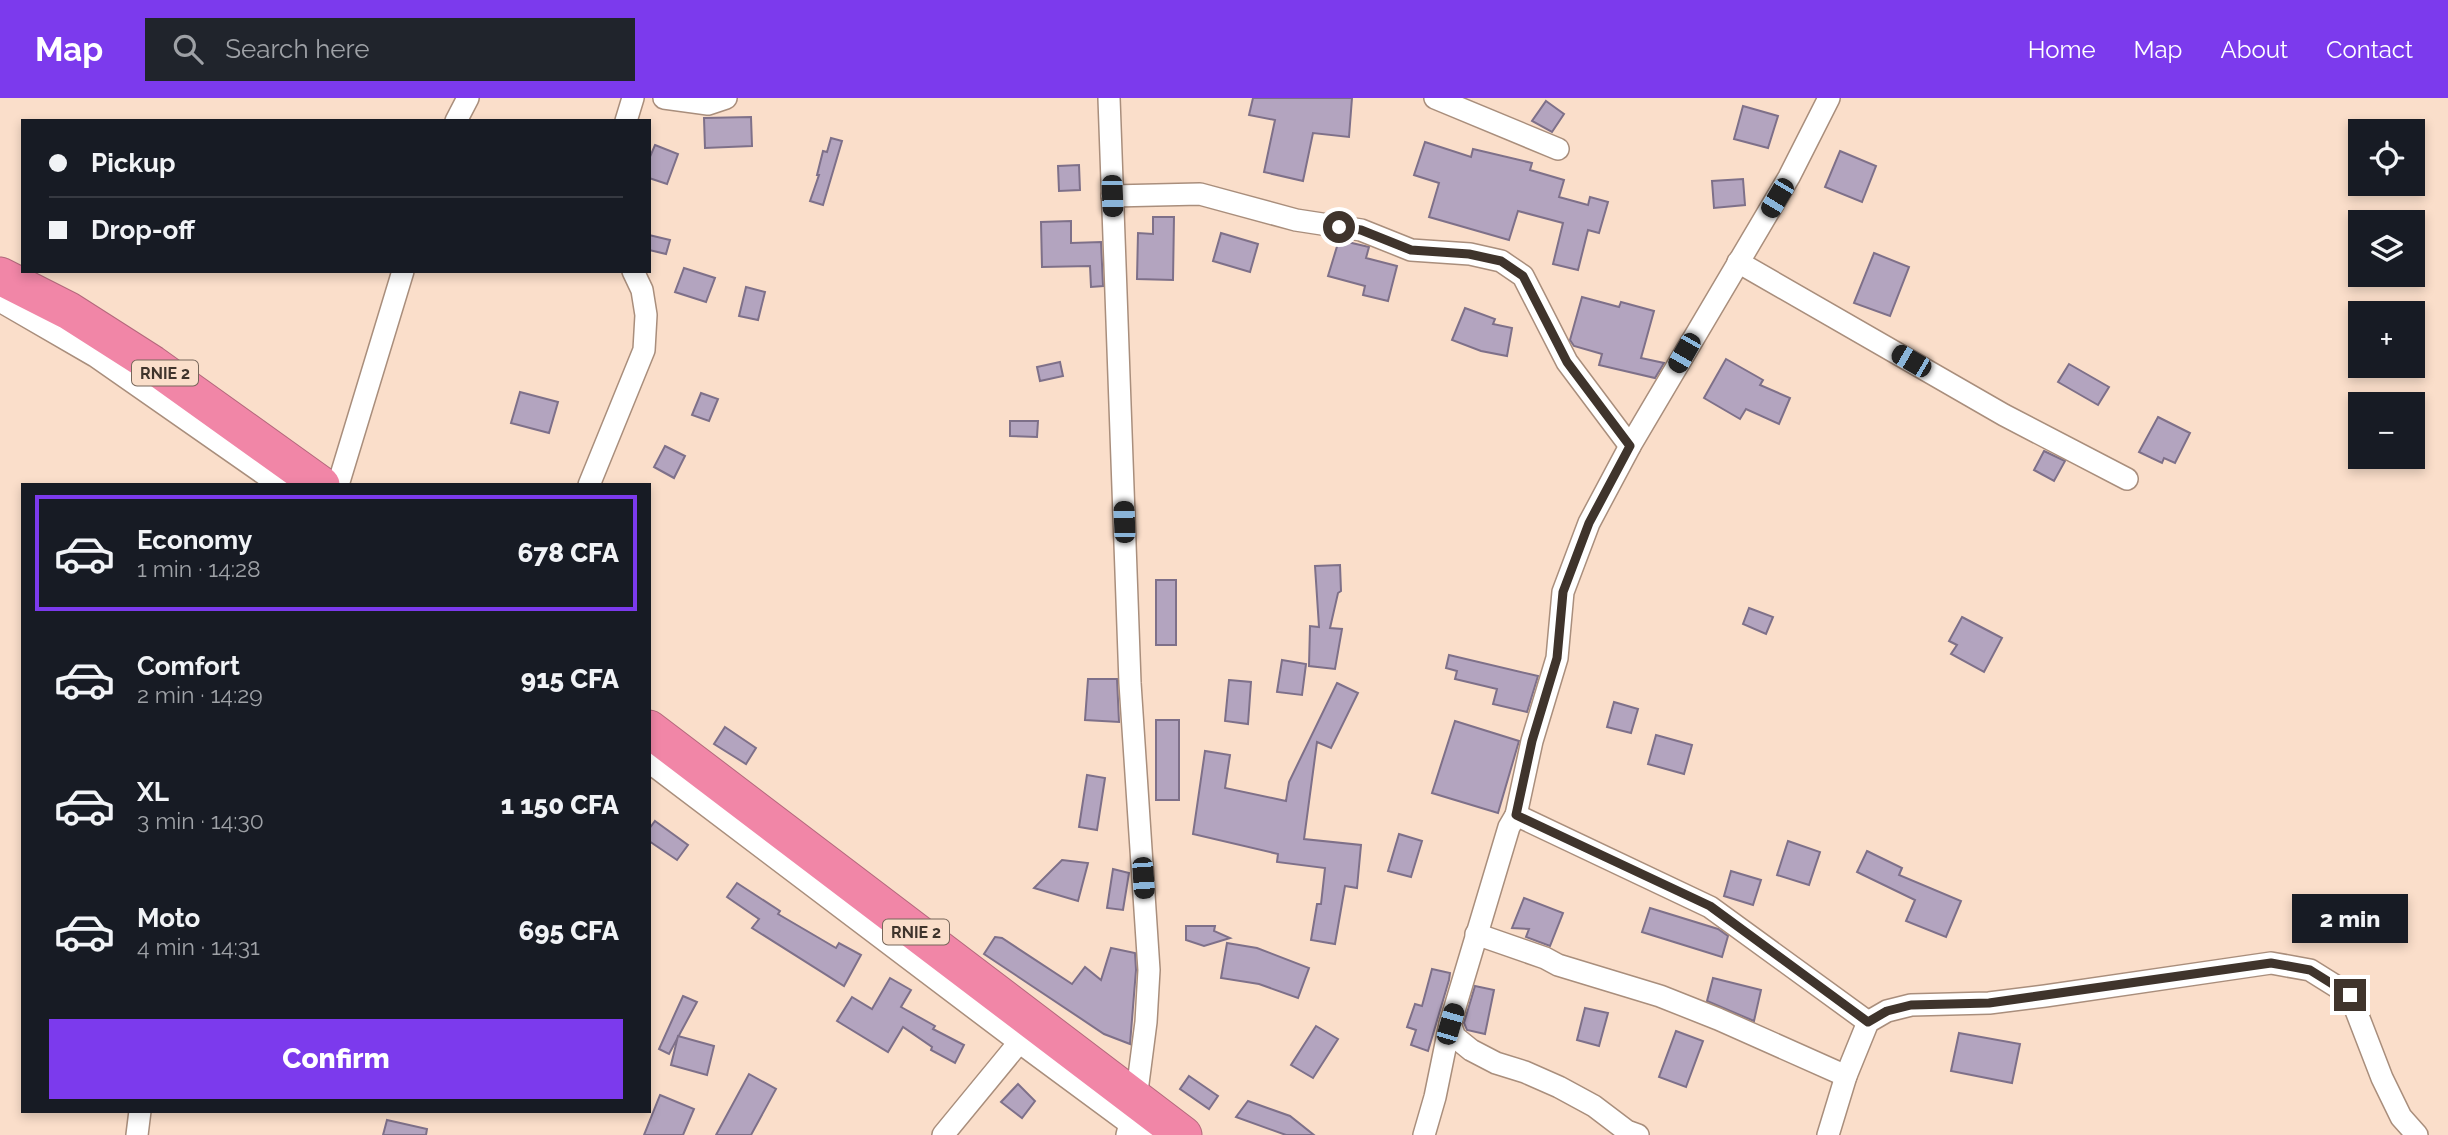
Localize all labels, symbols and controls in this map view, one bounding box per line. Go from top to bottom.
search box [145,18,635,81]
text: Map [35,30,103,69]
icon: search [169,30,207,68]
text: Search here [225,34,370,64]
text: Home [2028,35,2096,64]
text: Map [2134,35,2182,64]
text: About [2220,35,2288,64]
text: Contact [2326,35,2413,64]
map controls [2348,119,2425,469]
button: locate [2348,119,2425,196]
text: Pickup [91,148,176,178]
car [1101,175,1124,217]
car [1758,175,1797,221]
button: layers [2348,210,2425,287]
route start [1323,211,1355,243]
text: Drop-off [91,215,195,245]
button: + [2348,301,2425,378]
car [1665,330,1704,376]
car [1888,341,1935,381]
road number: RNIE 2 [132,360,198,386]
button: − [2348,392,2425,469]
car [1113,501,1136,543]
icon: car [53,522,116,585]
text: Economy [137,525,252,555]
text: 678 CFA [518,538,619,568]
text: 1 min · 14:28 [137,555,261,582]
icon: car [53,648,116,711]
text: Comfort [137,651,240,681]
text: 915 CFA [521,664,619,694]
text: 2 min · 14:29 [137,681,263,708]
icon: car [53,774,116,837]
text: XL [137,777,169,807]
text: 1 150 CFA [501,790,619,820]
text: 3 min · 14:30 [137,807,264,834]
car [1132,856,1155,900]
callout: 2 min [2292,894,2408,942]
icon: car [53,900,116,963]
text: Moto [137,903,200,933]
text: 2 min [2320,905,2380,932]
text: 695 CFA [518,916,619,946]
road number: RNIE 2 [883,919,949,944]
text: 4 min · 14:31 [137,933,260,960]
route end [2334,979,2366,1011]
car [1435,1001,1466,1047]
button: Confirm [49,1019,623,1099]

